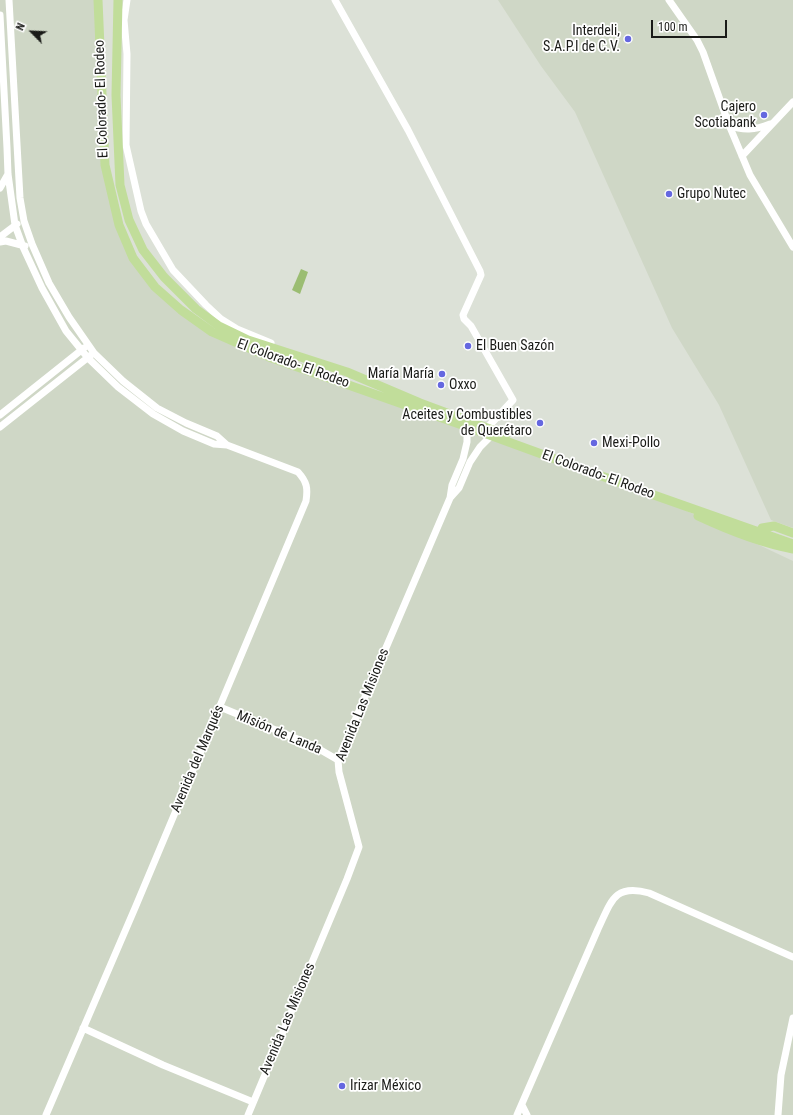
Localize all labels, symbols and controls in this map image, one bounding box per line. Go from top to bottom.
north arrow [12,12,52,52]
scale bar [653,12,729,38]
text: 100 m [658,20,688,34]
text: N [13,21,28,33]
place label: Interdeli, S.A.P.I de C.V. [543,23,620,56]
marker: Interdeli, S.A.P.I de C.V. [623,34,633,44]
street label: El Colorado- El Rodeo [92,40,112,158]
place label: Cajero Scotiabank [694,99,756,132]
marker: Cajero Scotiabank [759,110,769,120]
place label: Grupo Nutec [677,186,746,202]
marker: Grupo Nutec [664,189,674,199]
street label: El Colorado- El Rodeo [235,336,351,392]
place label: El Buen Sazón [476,338,554,354]
marker: El Buen Sazón [463,341,473,351]
place label: María María [368,366,434,382]
marker: María María [437,369,447,379]
place label: Oxxo [449,377,477,393]
marker: Oxxo [436,380,446,390]
place label: Aceites y Combustibles de Querétaro [402,407,532,440]
marker: Aceites y Combustibles de Querétaro [535,418,545,428]
place label: Mexi-Pollo [602,435,660,451]
marker: Mexi-Pollo [589,438,599,448]
street label: El Colorado- El Rodeo [540,447,656,503]
street label: Avenida Las Misiones [333,646,393,764]
street label: Avenida del Marqués [168,703,228,815]
street label: Misión de Landa [234,708,324,758]
street label: Avenida Las Misiones [257,960,319,1078]
place label: Irizar México [350,1078,421,1094]
marker: Irizar México [337,1081,347,1091]

